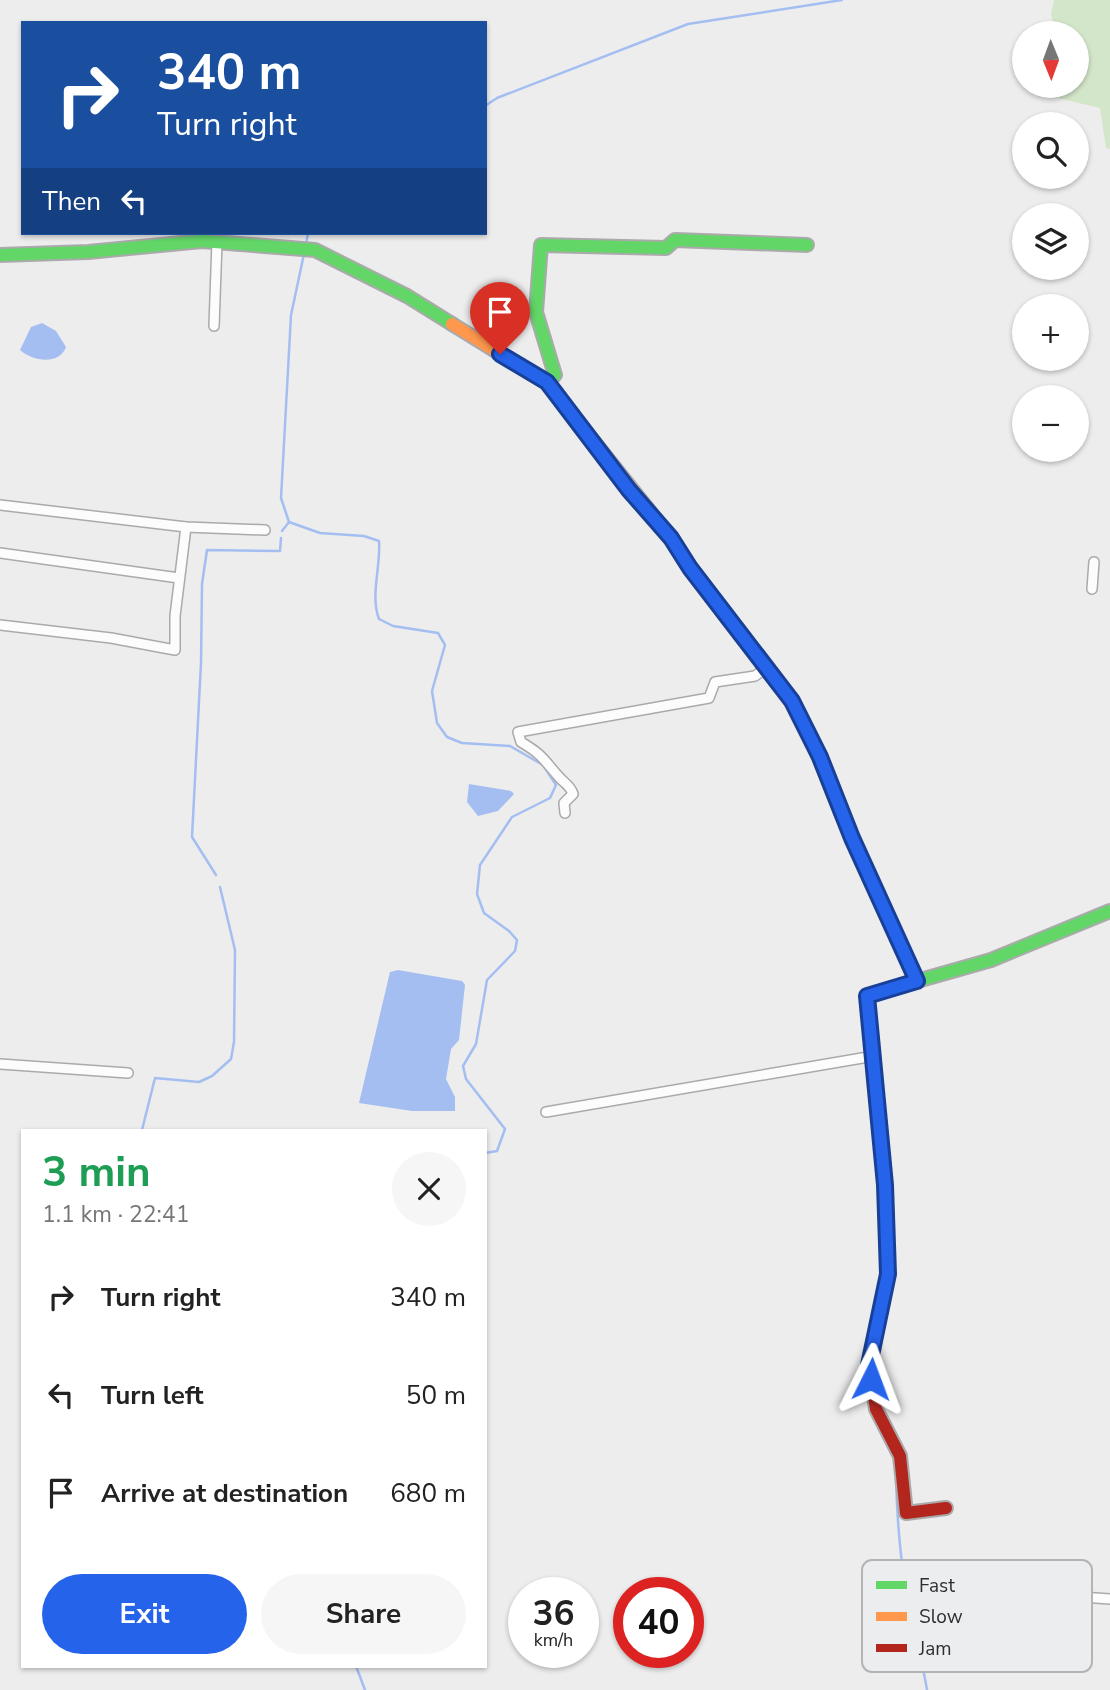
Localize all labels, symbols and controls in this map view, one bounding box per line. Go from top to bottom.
north arrow [1012,21,1088,98]
map controls [1012,21,1089,462]
text: 340 m [157,39,301,106]
icon: right [42,49,133,140]
text: Turn right [157,103,297,146]
button: search [1012,112,1089,189]
icon: left [115,182,153,220]
text: Then [42,184,101,219]
button: layers [1012,203,1089,280]
pin [470,282,530,354]
icon: arrive [481,293,519,331]
button: + [1012,294,1089,371]
button: − [1012,385,1089,462]
text: 3 min [42,1144,151,1201]
button: close [392,1152,466,1226]
text: 1.1 km · 22:41 [42,1199,189,1230]
icon: right [42,1278,80,1316]
text: Turn right [101,1280,220,1315]
text: 340 m [390,1280,466,1315]
position arrow [834,1342,908,1416]
icon: left [42,1376,80,1414]
text: Turn left [101,1378,204,1413]
text: 50 m [406,1378,466,1413]
icon: arrive [42,1474,80,1512]
text: Arrive at destination [101,1476,348,1511]
text: 680 m [390,1476,466,1511]
legend [862,1560,1092,1672]
text: Fast [919,1573,955,1599]
button: Exit [42,1574,247,1654]
button: Share [261,1574,466,1654]
speed limit sign: 40 [613,1577,704,1668]
text: 36 [532,1590,575,1637]
text: Slow [919,1604,963,1630]
text: km/h [534,1628,573,1652]
text: Jam [918,1636,952,1662]

